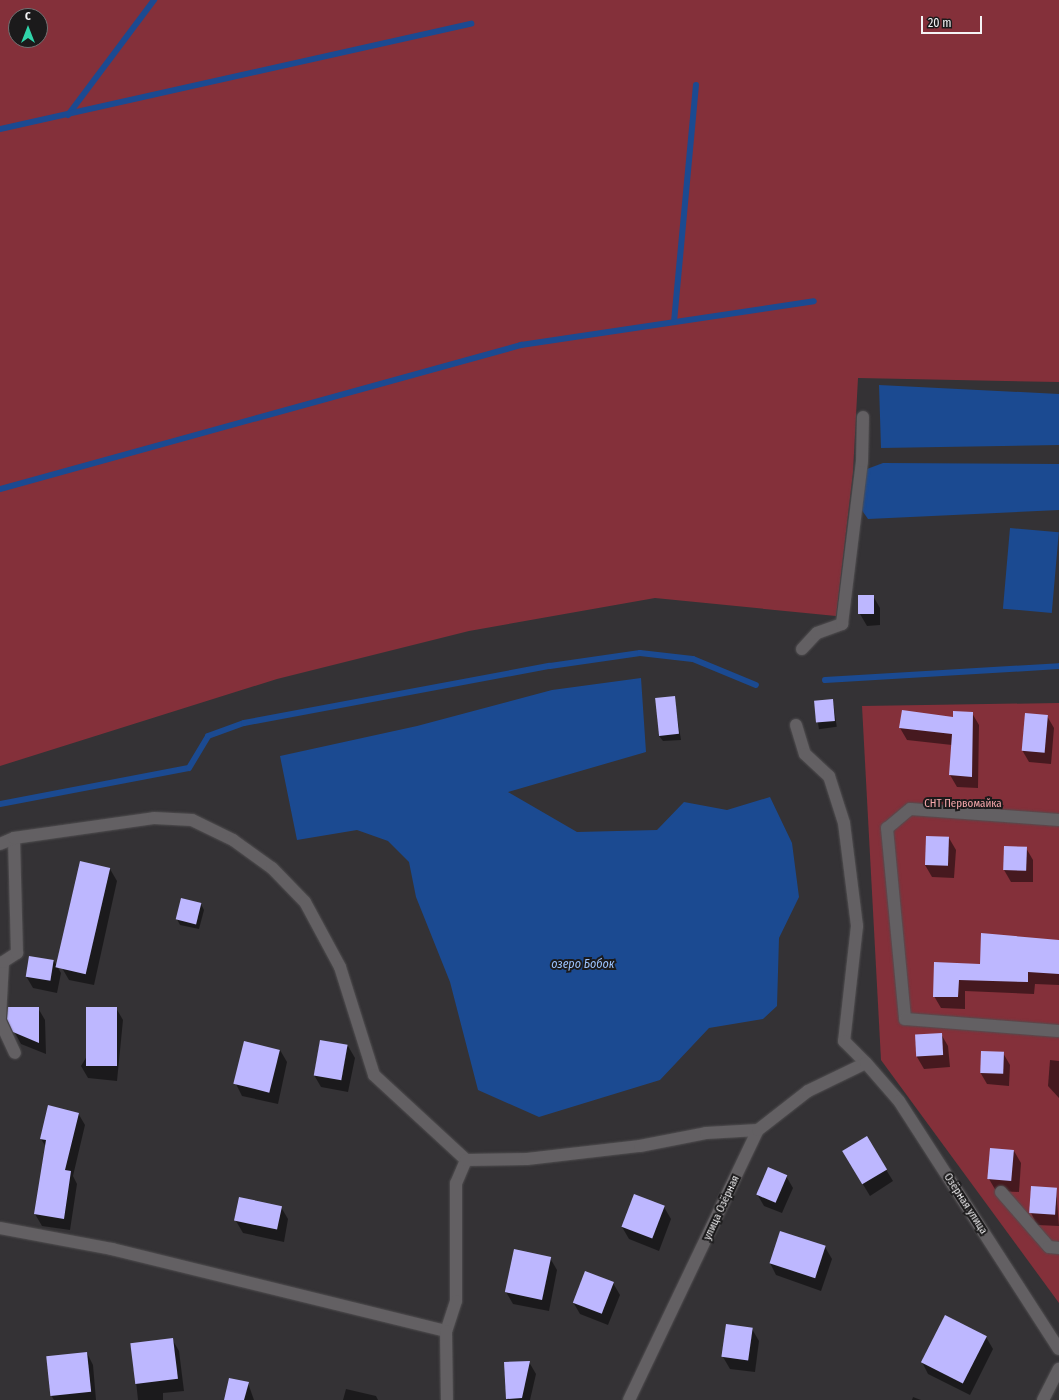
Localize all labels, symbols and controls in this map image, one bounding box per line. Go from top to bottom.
north arrow [8,8,48,48]
scale bar [923,8,984,34]
text: С [25,10,31,23]
text: 20 m [928,16,952,30]
park label: СНТ Первомайка [924,797,1002,811]
water label: озеро Бобок [551,958,615,972]
street label: Озёрная улица [940,1171,990,1237]
street label: улица Озёрная [701,1174,743,1242]

